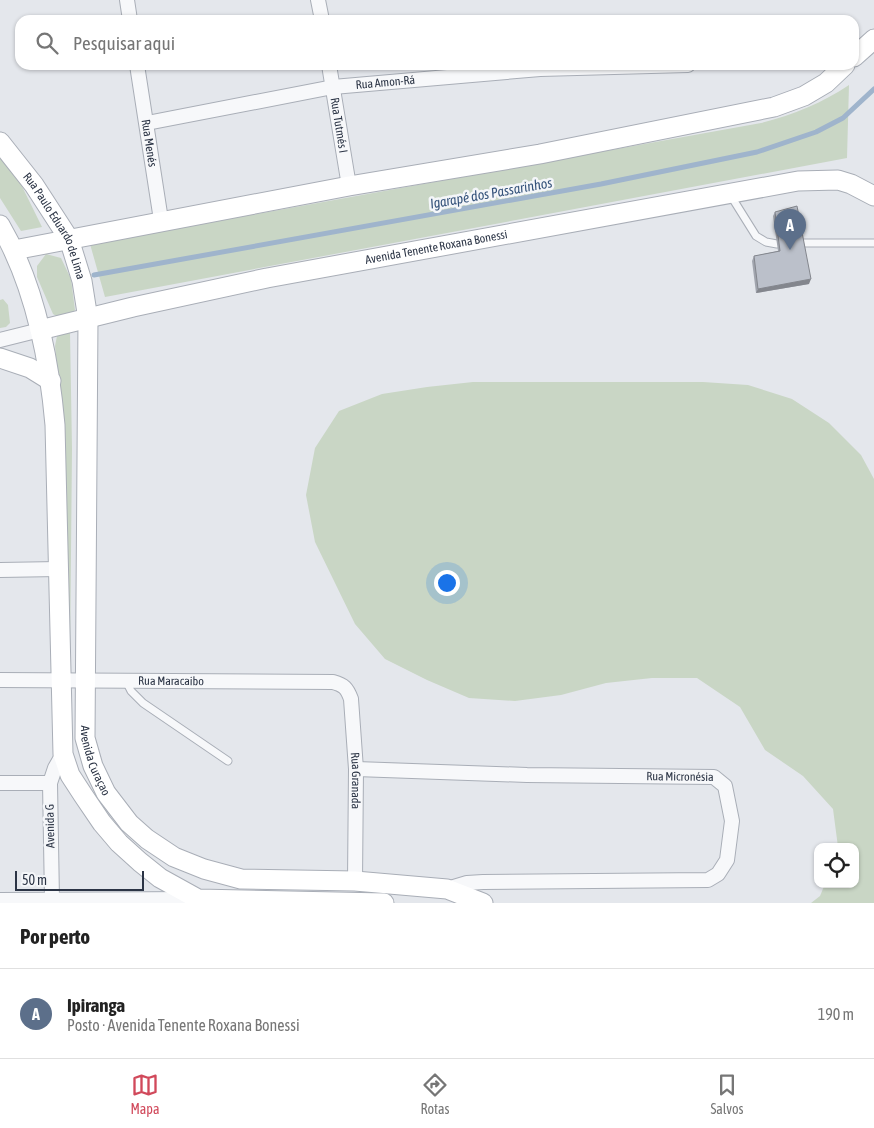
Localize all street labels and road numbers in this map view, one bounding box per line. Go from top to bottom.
street label: Rua Amon-Rá [355,73,416,92]
street label: Rua Tutmés I [327,96,350,154]
street label: Rua Menés [138,118,160,168]
street label: Rua Paulo Eduardo de Lima [20,170,88,281]
street label: Avenida Tenente Roxana Bonessi [364,227,509,267]
street label: Rua Maracaibo [138,674,204,688]
street label: Avenida Curaçao [78,726,113,798]
street label: Rua Granada [348,752,363,809]
street label: Rua Micronésia [646,769,714,784]
street label: Avenida G [43,804,57,848]

